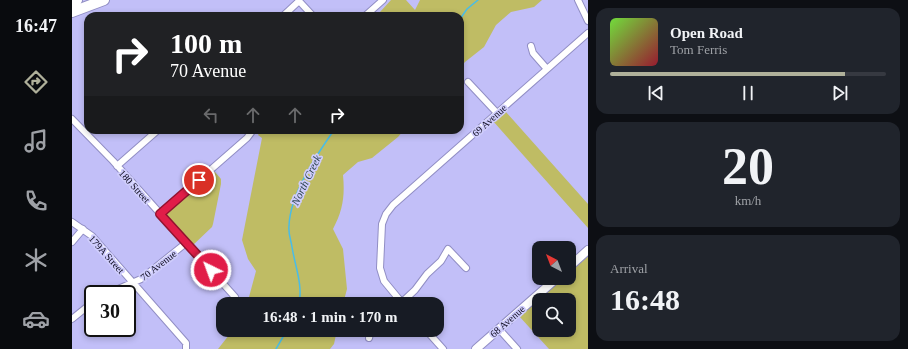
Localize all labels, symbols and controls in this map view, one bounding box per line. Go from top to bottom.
text: 16:47 [15,16,57,36]
text: Open Road [670,25,743,41]
icon: right [104,28,156,80]
text: 100 m [170,28,242,59]
text: Tom Ferris [670,42,727,57]
text: 70 Avenue [170,61,246,81]
icon: directions [22,68,50,96]
icon: previous [645,82,667,104]
icon: pause [737,82,759,104]
icon: next [829,82,851,104]
street label: 69 Avenue [470,102,509,139]
icon: left [200,104,222,126]
icon: ahead [242,104,264,126]
icon: ahead [284,104,306,126]
icon: right [326,104,348,126]
icon: music [22,127,50,155]
text: 20 [722,138,774,195]
water label: North Creek [288,152,324,208]
pin [182,163,216,197]
street label: 180 Street [117,167,153,205]
icon: arrive [188,169,210,191]
icon: phone [22,187,50,215]
text: km/h [735,193,761,208]
street label: 179A Street [87,233,127,276]
north arrow [532,241,576,285]
map controls [532,241,576,337]
icon: climate [22,246,50,274]
street label: 70 Avenue [138,248,179,283]
position arrow [190,249,232,291]
text: Arrival [610,261,648,276]
text: 16:48 [610,283,680,316]
speed limit sign: 30 [84,285,136,337]
button: search [532,293,576,337]
street label: 68 Avenue [488,303,527,339]
icon: car [22,305,50,333]
text: 16:48 · 1 min · 170 m [263,309,398,325]

